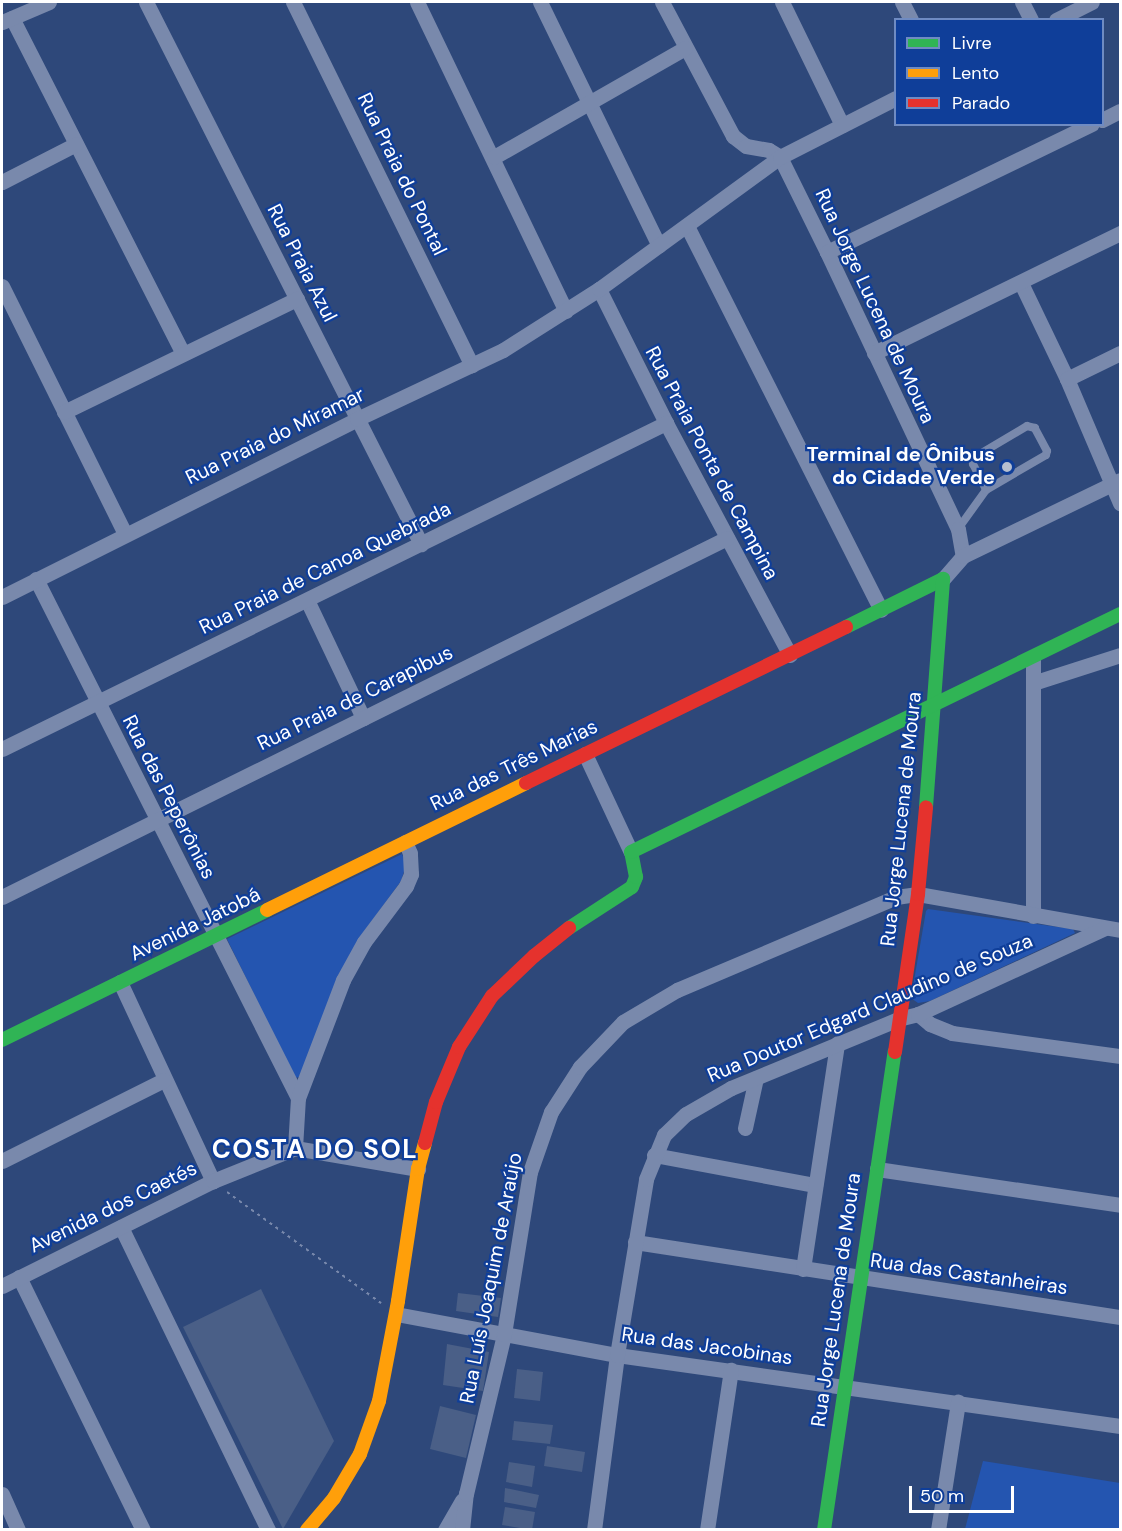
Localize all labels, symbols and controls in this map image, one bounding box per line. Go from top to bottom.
legend [894,18,1104,126]
text: Livre [952,31,992,55]
text: Lento [952,61,999,85]
street label: Rua Praia do Pontal [352,89,452,259]
text: Parado [952,91,1010,115]
street label: Rua Jorge Lucena de Moura [810,185,940,427]
street label: Rua Praia Azul [262,200,342,326]
street label: Rua Praia Ponta de Campina [640,342,784,584]
street label: Rua Praia do Miramar [182,382,368,490]
place label: Terminal de Ônibus do Cidade Verde [807,443,995,490]
marker: Terminal de Ônibus do Cidade Verde [1000,460,1014,474]
street label: Rua Praia de Canoa Quebrada [195,497,455,639]
street label: Rua Praia de Carapibus [253,640,457,756]
street label: Rua Jorge Lucena de Moura [876,690,926,948]
street label: Rua das Peperônias [117,711,221,883]
street label: Rua das Três Marias [427,714,601,816]
street label: Avenida Jatobá [126,882,264,966]
street label: Rua Doutor Edgard Claudino de Souza [704,928,1036,1088]
district label: COSTA DO SOL [212,1134,418,1166]
street label: Rua Luís Joaquim de Araújo [455,1151,527,1405]
street label: Avenida dos Caetés [25,1156,201,1258]
street label: Rua Jorge Lucena de Moura [806,1172,866,1428]
street label: Rua das Castanheiras [869,1248,1069,1300]
street label: Rua das Jacobinas [620,1322,794,1370]
scale bar [912,1474,1017,1512]
text: 50 m [920,1484,964,1508]

